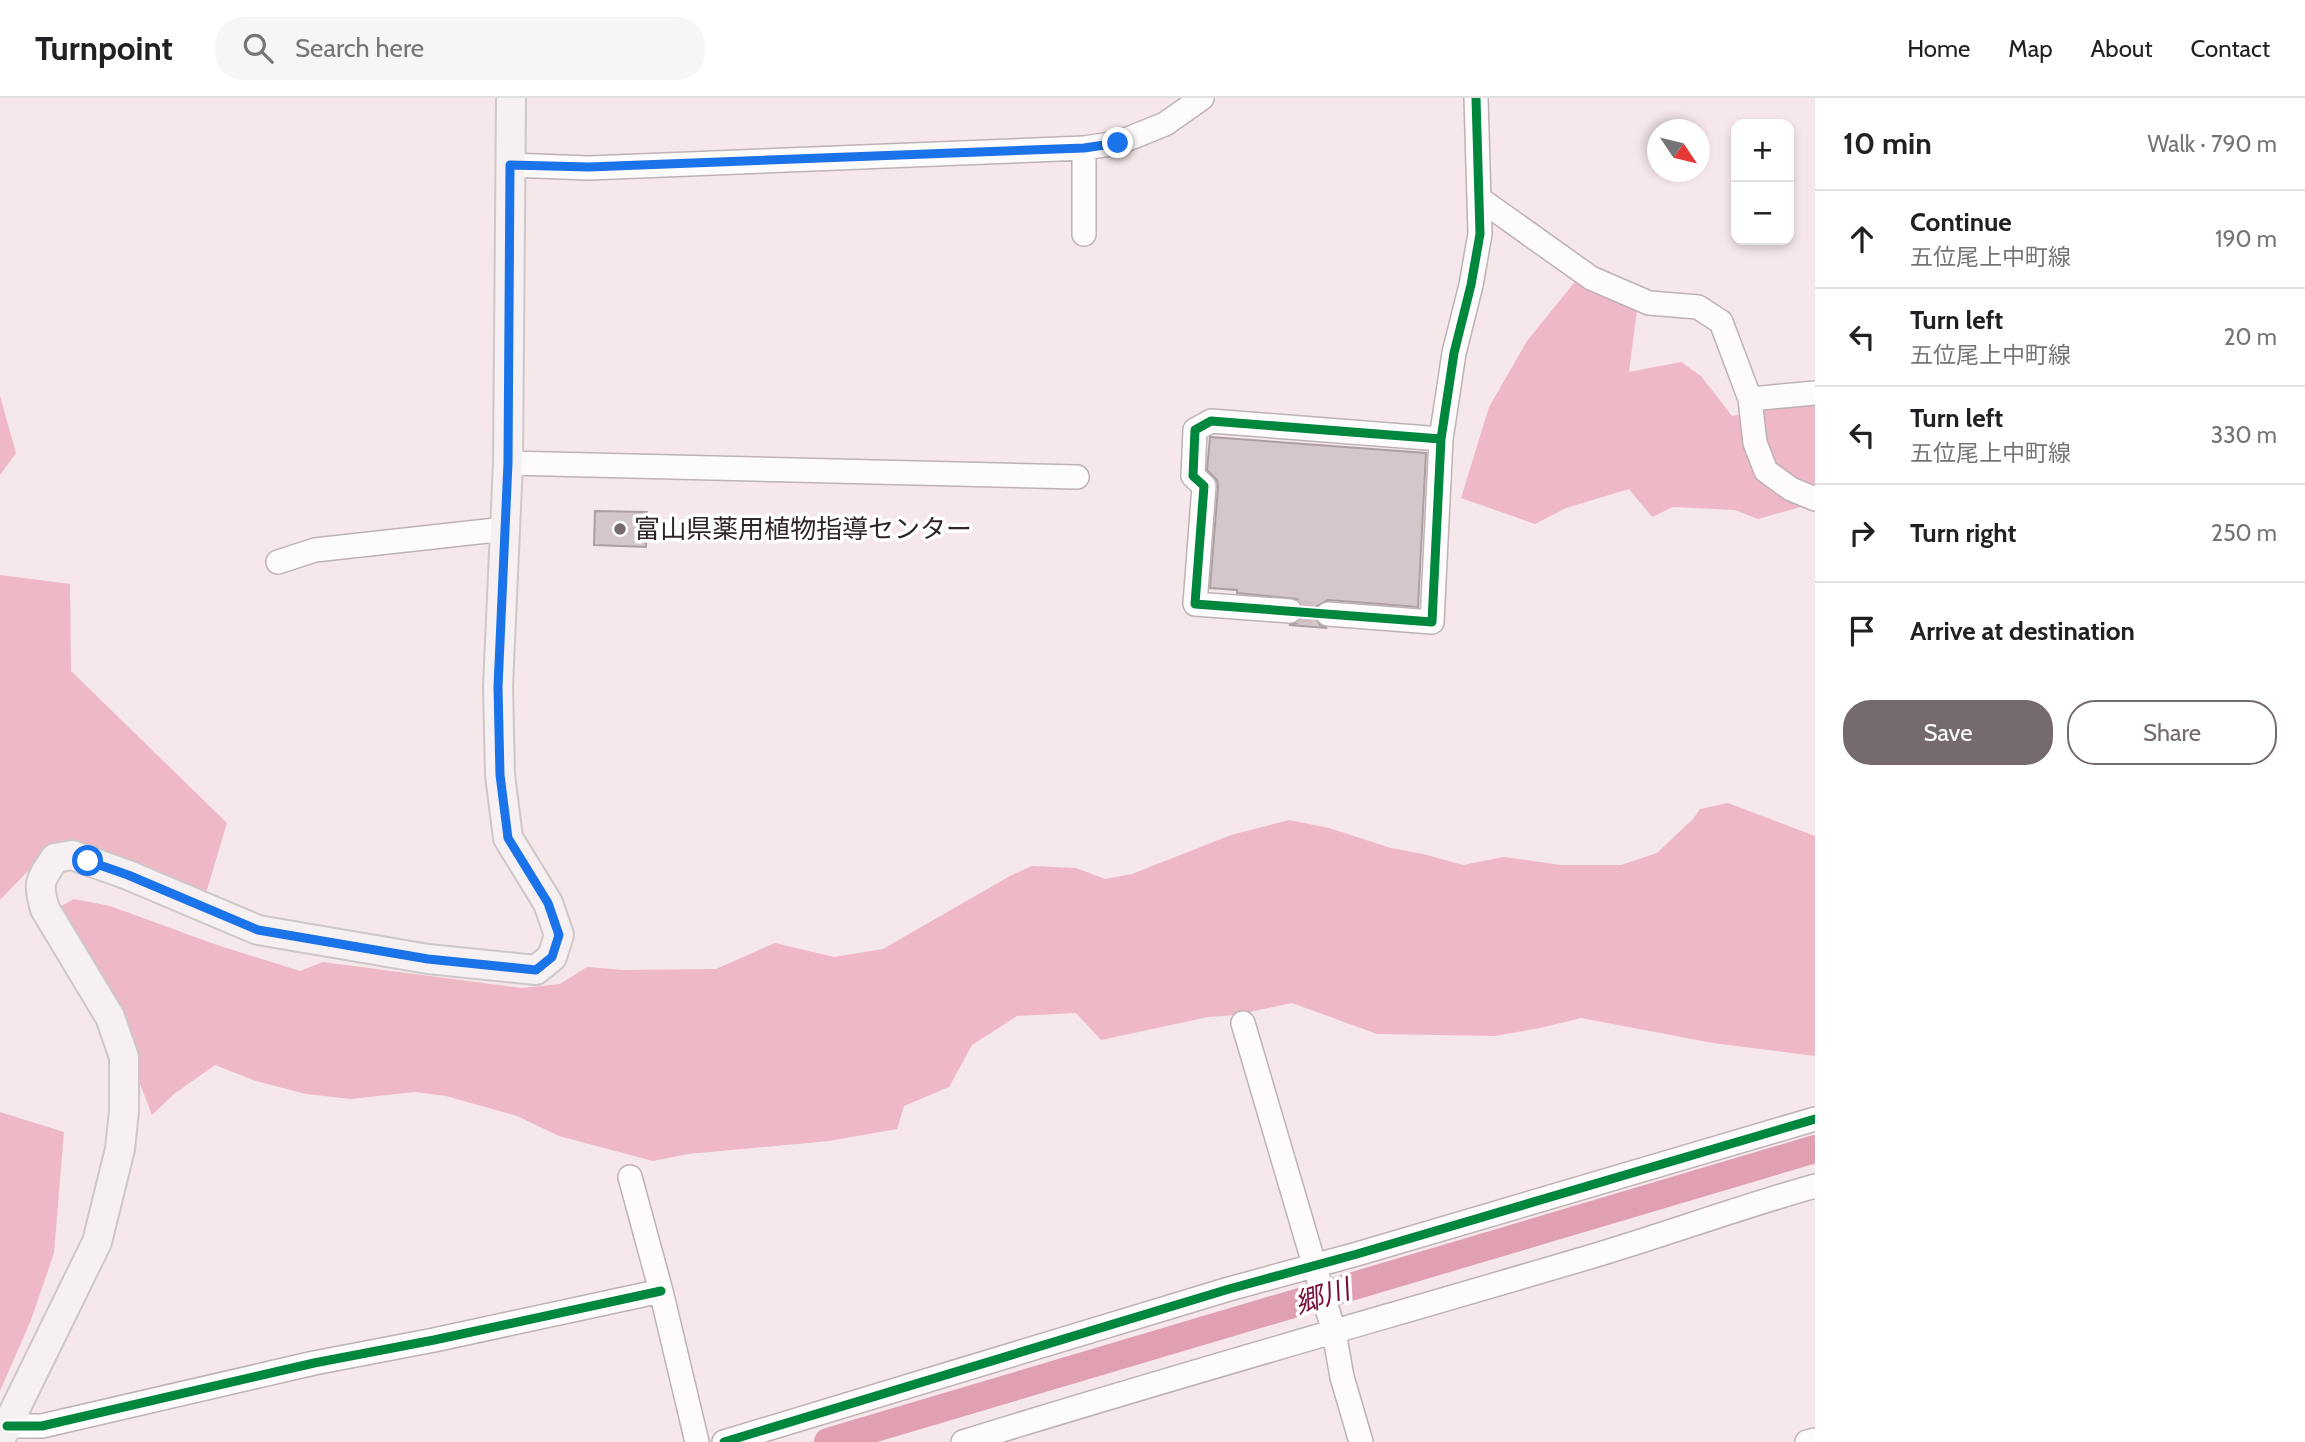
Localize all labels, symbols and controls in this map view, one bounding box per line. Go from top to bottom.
search box [215,17,705,80]
text: Turnpoint [35,28,173,68]
icon: search [239,29,277,67]
text: Search here [295,32,424,64]
text: Home [1907,34,1970,63]
text: Map [2008,34,2053,63]
text: About [2091,34,2153,63]
text: Contact [2191,34,2270,63]
north arrow [1647,119,1710,182]
map controls [1731,119,1794,245]
button: + [1731,119,1794,182]
text: 10 min [1843,125,1932,162]
route end [1102,127,1133,158]
text: Walk · 790 m [2148,130,2277,158]
button: − [1731,182,1794,245]
text: Continue [1910,206,2012,238]
icon: ahead [1843,220,1881,258]
text: 190 m [2215,225,2277,253]
text: 五位尾上中町線 [1910,243,2071,271]
text: Turn left [1910,304,2003,336]
icon: left [1843,318,1881,356]
text: 20 m [2224,323,2277,351]
text: 五位尾上中町線 [1910,341,2071,369]
text: Turn left [1910,402,2003,434]
icon: left [1843,416,1881,454]
text: 330 m [2211,421,2277,449]
text: 五位尾上中町線 [1910,439,2071,467]
place label: 富山県薬用植物指導センター [634,513,972,545]
icon: right [1843,514,1881,552]
text: Turn right [1910,517,2016,549]
text: 250 m [2211,519,2277,547]
marker: 富山県薬用植物指導センター [612,521,628,537]
icon: arrive [1843,612,1881,650]
text: Arrive at destination [1910,615,2135,647]
button: Save [1843,700,2053,765]
button: Share [2067,700,2277,765]
route start [72,845,103,876]
water label: 郷川 [1290,1271,1357,1320]

